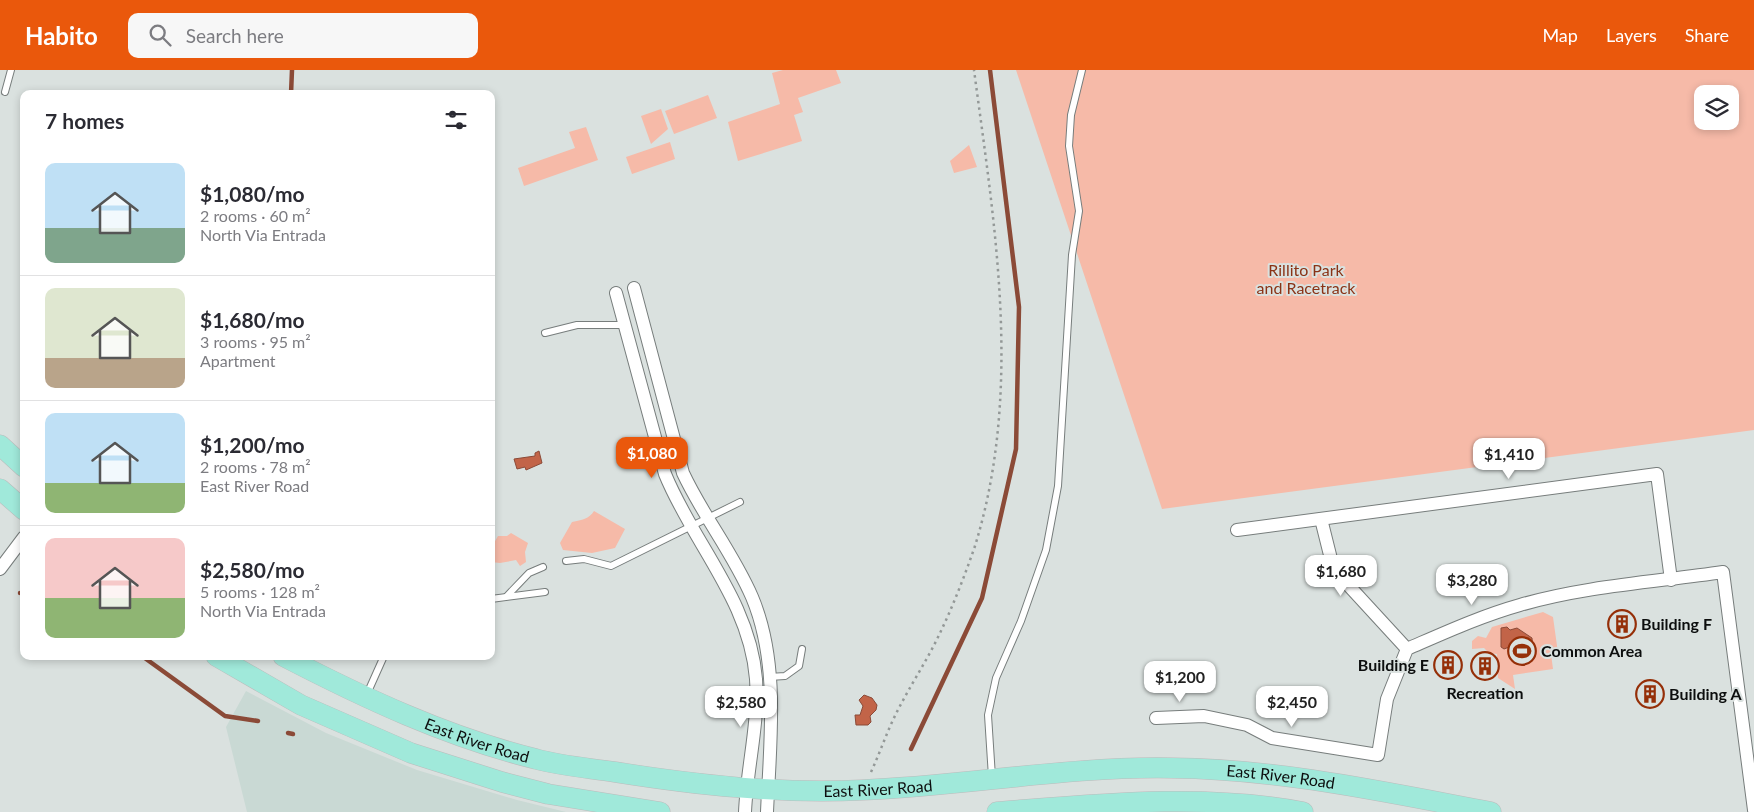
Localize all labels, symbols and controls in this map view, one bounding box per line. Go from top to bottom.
search box [128,13,478,58]
text: Habito [25,21,98,50]
icon: search [146,21,174,49]
text: Search here [186,24,284,47]
text: Map [1542,24,1578,46]
text: Layers [1606,24,1657,46]
text: Share [1685,24,1729,46]
map controls [1694,85,1739,130]
button: layers [1694,85,1739,130]
icon: filters [442,106,470,134]
text: 7 homes [45,108,124,133]
text: $1,080/mo [200,181,305,206]
icon: home [85,183,145,243]
text: 2 rooms · 60 m² [200,206,311,225]
text: North Via Entrada [200,225,326,244]
park label: Rillito Park and Racetrack [1257,260,1356,297]
text: $1,680/mo [200,307,305,332]
icon: home [85,308,145,368]
text: 3 rooms · 95 m² [200,332,311,351]
text: Apartment [200,351,275,370]
text: $1,200/mo [200,432,305,457]
icon: home [85,433,145,493]
pin: $1,080 [611,436,693,479]
pin: $1,410 [1468,438,1550,480]
text: $1,080 [627,443,677,462]
text: $1,410 [1484,444,1534,463]
text: 2 rooms · 78 m² [200,457,311,476]
text: East River Road [200,476,309,495]
pin: $1,680 [1300,554,1382,597]
text: $2,580/mo [200,557,305,582]
icon: home [85,558,145,618]
text: $1,680 [1316,561,1366,580]
pin: $3,280 [1431,564,1513,606]
text: $3,280 [1447,570,1497,589]
text: 5 rooms · 128 m² [200,582,320,601]
text: North Via Entrada [200,601,326,620]
building icon: Building F [1607,609,1637,639]
place label: Building F [1641,614,1712,633]
sports icon: Common Area [1507,636,1537,666]
place label: Common Area [1541,641,1642,660]
building icon: Building E [1433,650,1463,680]
building icon: Recreation [1470,651,1500,681]
place label: Building E [1358,655,1429,674]
pin: $1,200 [1139,660,1221,703]
text: $1,200 [1155,667,1205,686]
building icon: Building A [1635,679,1665,709]
place label: Recreation [1447,683,1523,702]
place label: Building A [1669,684,1742,703]
pin: $2,580 [700,686,782,728]
pin: $2,450 [1251,686,1333,728]
text: $2,580 [716,692,766,711]
text: $2,450 [1267,692,1317,711]
street label: East River Road [422,714,532,766]
street label: East River Road [1226,760,1336,792]
street label: East River Road [823,775,933,800]

